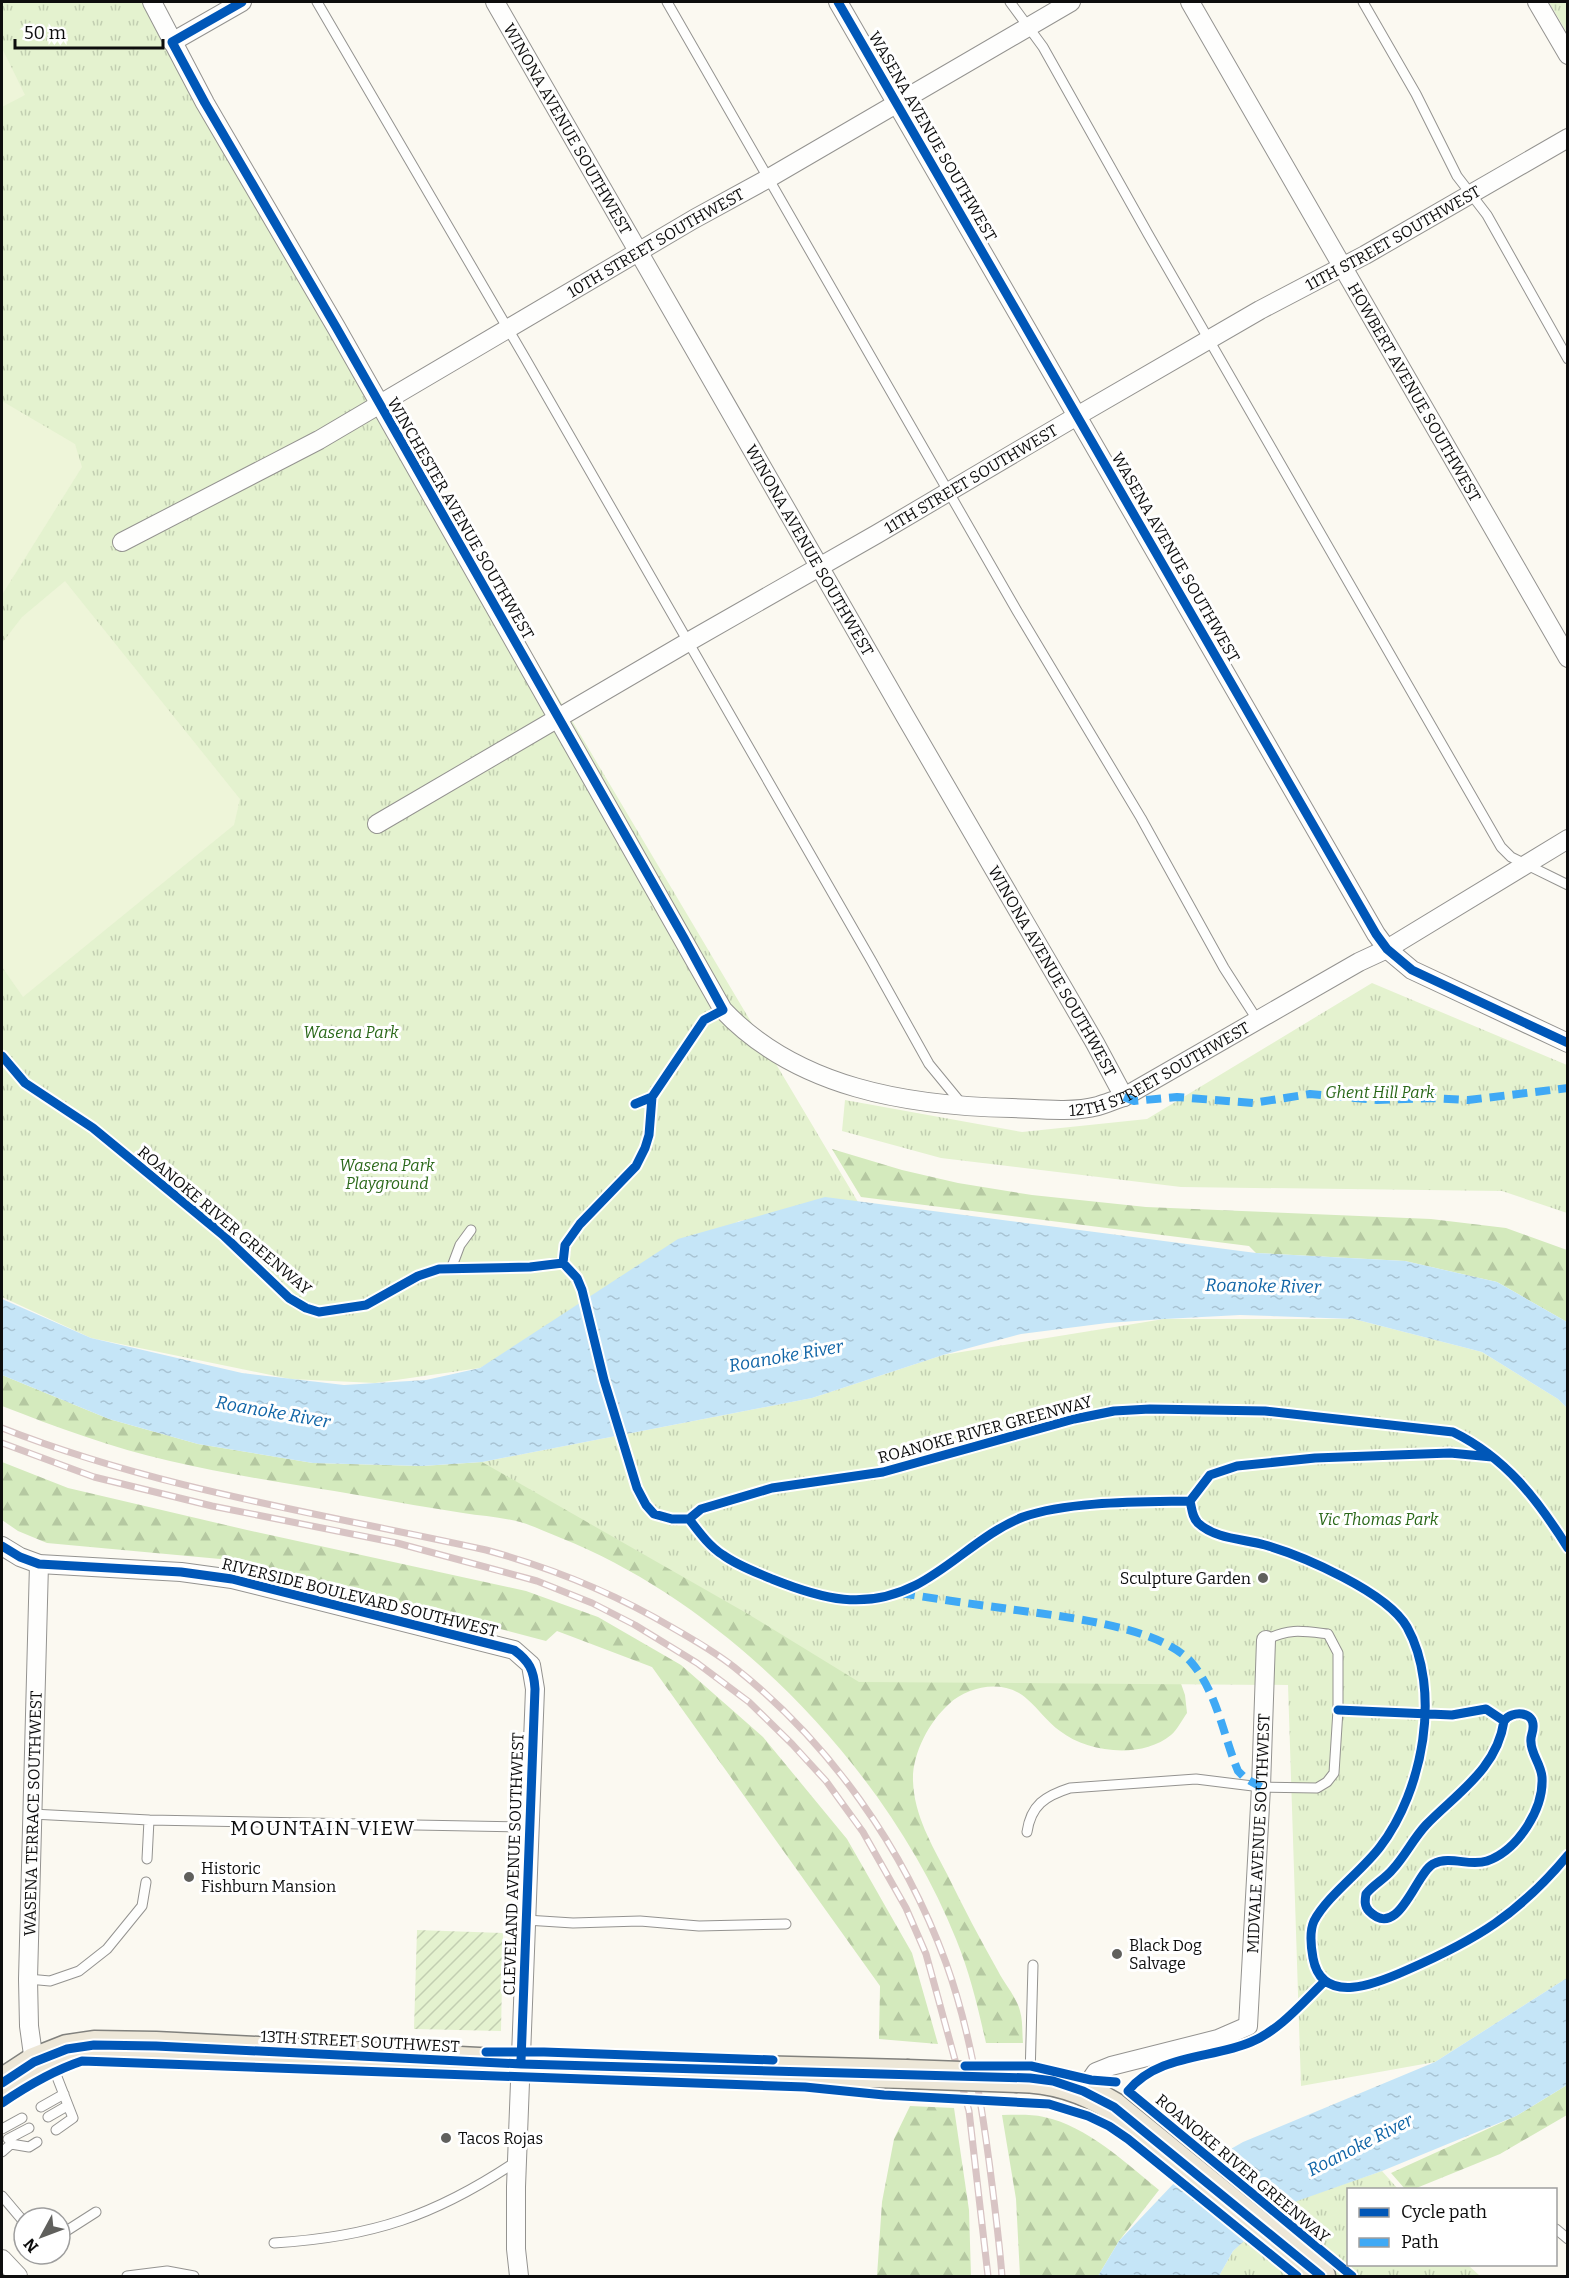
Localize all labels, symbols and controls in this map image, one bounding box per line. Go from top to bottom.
scale bar [15,12,164,50]
street label: WINONA AVENUE SOUTHWEST [499,20,635,238]
text: 50 m [24,22,66,44]
street label: WASENA AVENUE SOUTHWEST [865,28,1001,245]
street label: 11TH STREET SOUTHWEST [1302,182,1484,294]
street label: 10TH STREET SOUTHWEST [564,184,748,302]
street label: HOWBERT AVENUE SOUTHWEST [1344,279,1485,505]
street label: WINCHESTER AVENUE SOUTHWEST [383,394,538,643]
street label: 11TH STREET SOUTHWEST [881,421,1061,537]
street label: WINONA AVENUE SOUTHWEST [741,441,877,659]
street label: WASENA AVENUE SOUTHWEST [1108,449,1244,666]
street label: WINONA AVENUE SOUTHWEST [984,862,1120,1080]
street label: 12TH STREET SOUTHWEST [1069,1018,1253,1120]
park label: Wasena Park [303,1023,399,1042]
park label: Ghent Hill Park [1325,1083,1435,1102]
street label: ROANOKE RIVER GREENWAY [134,1142,316,1299]
park label: Wasena Park Playground [339,1156,435,1193]
water label: Roanoke River [1205,1274,1322,1298]
water label: Roanoke River [727,1335,846,1377]
water label: Roanoke River [214,1391,333,1433]
street label: ROANOKE RIVER GREENWAY [876,1392,1095,1467]
park label: Vic Thomas Park [1318,1510,1439,1529]
street label: RIVERSIDE BOULEVARD SOUTHWEST [220,1554,500,1641]
place label: Sculpture Garden [1120,1569,1251,1588]
marker: Sculpture Garden [1256,1571,1270,1585]
street label: WASENA TERRACE SOUTHWEST [20,1691,46,1936]
street label: MIDVALE AVENUE SOUTHWEST [1243,1713,1273,1954]
street label: CLEVELAND AVENUE SOUTHWEST [499,1732,528,1996]
district label: MOUNTAIN VIEW [230,1816,416,1840]
place label: Historic Fishburn Mansion [201,1859,336,1896]
marker: Historic Fishburn Mansion [182,1870,196,1884]
place label: Black Dog Salvage [1129,1936,1202,1973]
marker: Black Dog Salvage [1110,1947,1124,1961]
street label: 13TH STREET SOUTHWEST [260,2027,460,2056]
street label: ROANOKE RIVER GREENWAY [1152,2090,1334,2247]
water label: Roanoke River [1303,2109,1417,2181]
place label: Tacos Rojas [458,2129,543,2148]
marker: Tacos Rojas [439,2131,453,2145]
legend [1347,2188,1557,2266]
text: Cycle path [1401,2201,1487,2223]
north arrow [12,2206,72,2266]
text: Path [1401,2231,1439,2253]
text: N [20,2235,42,2256]

